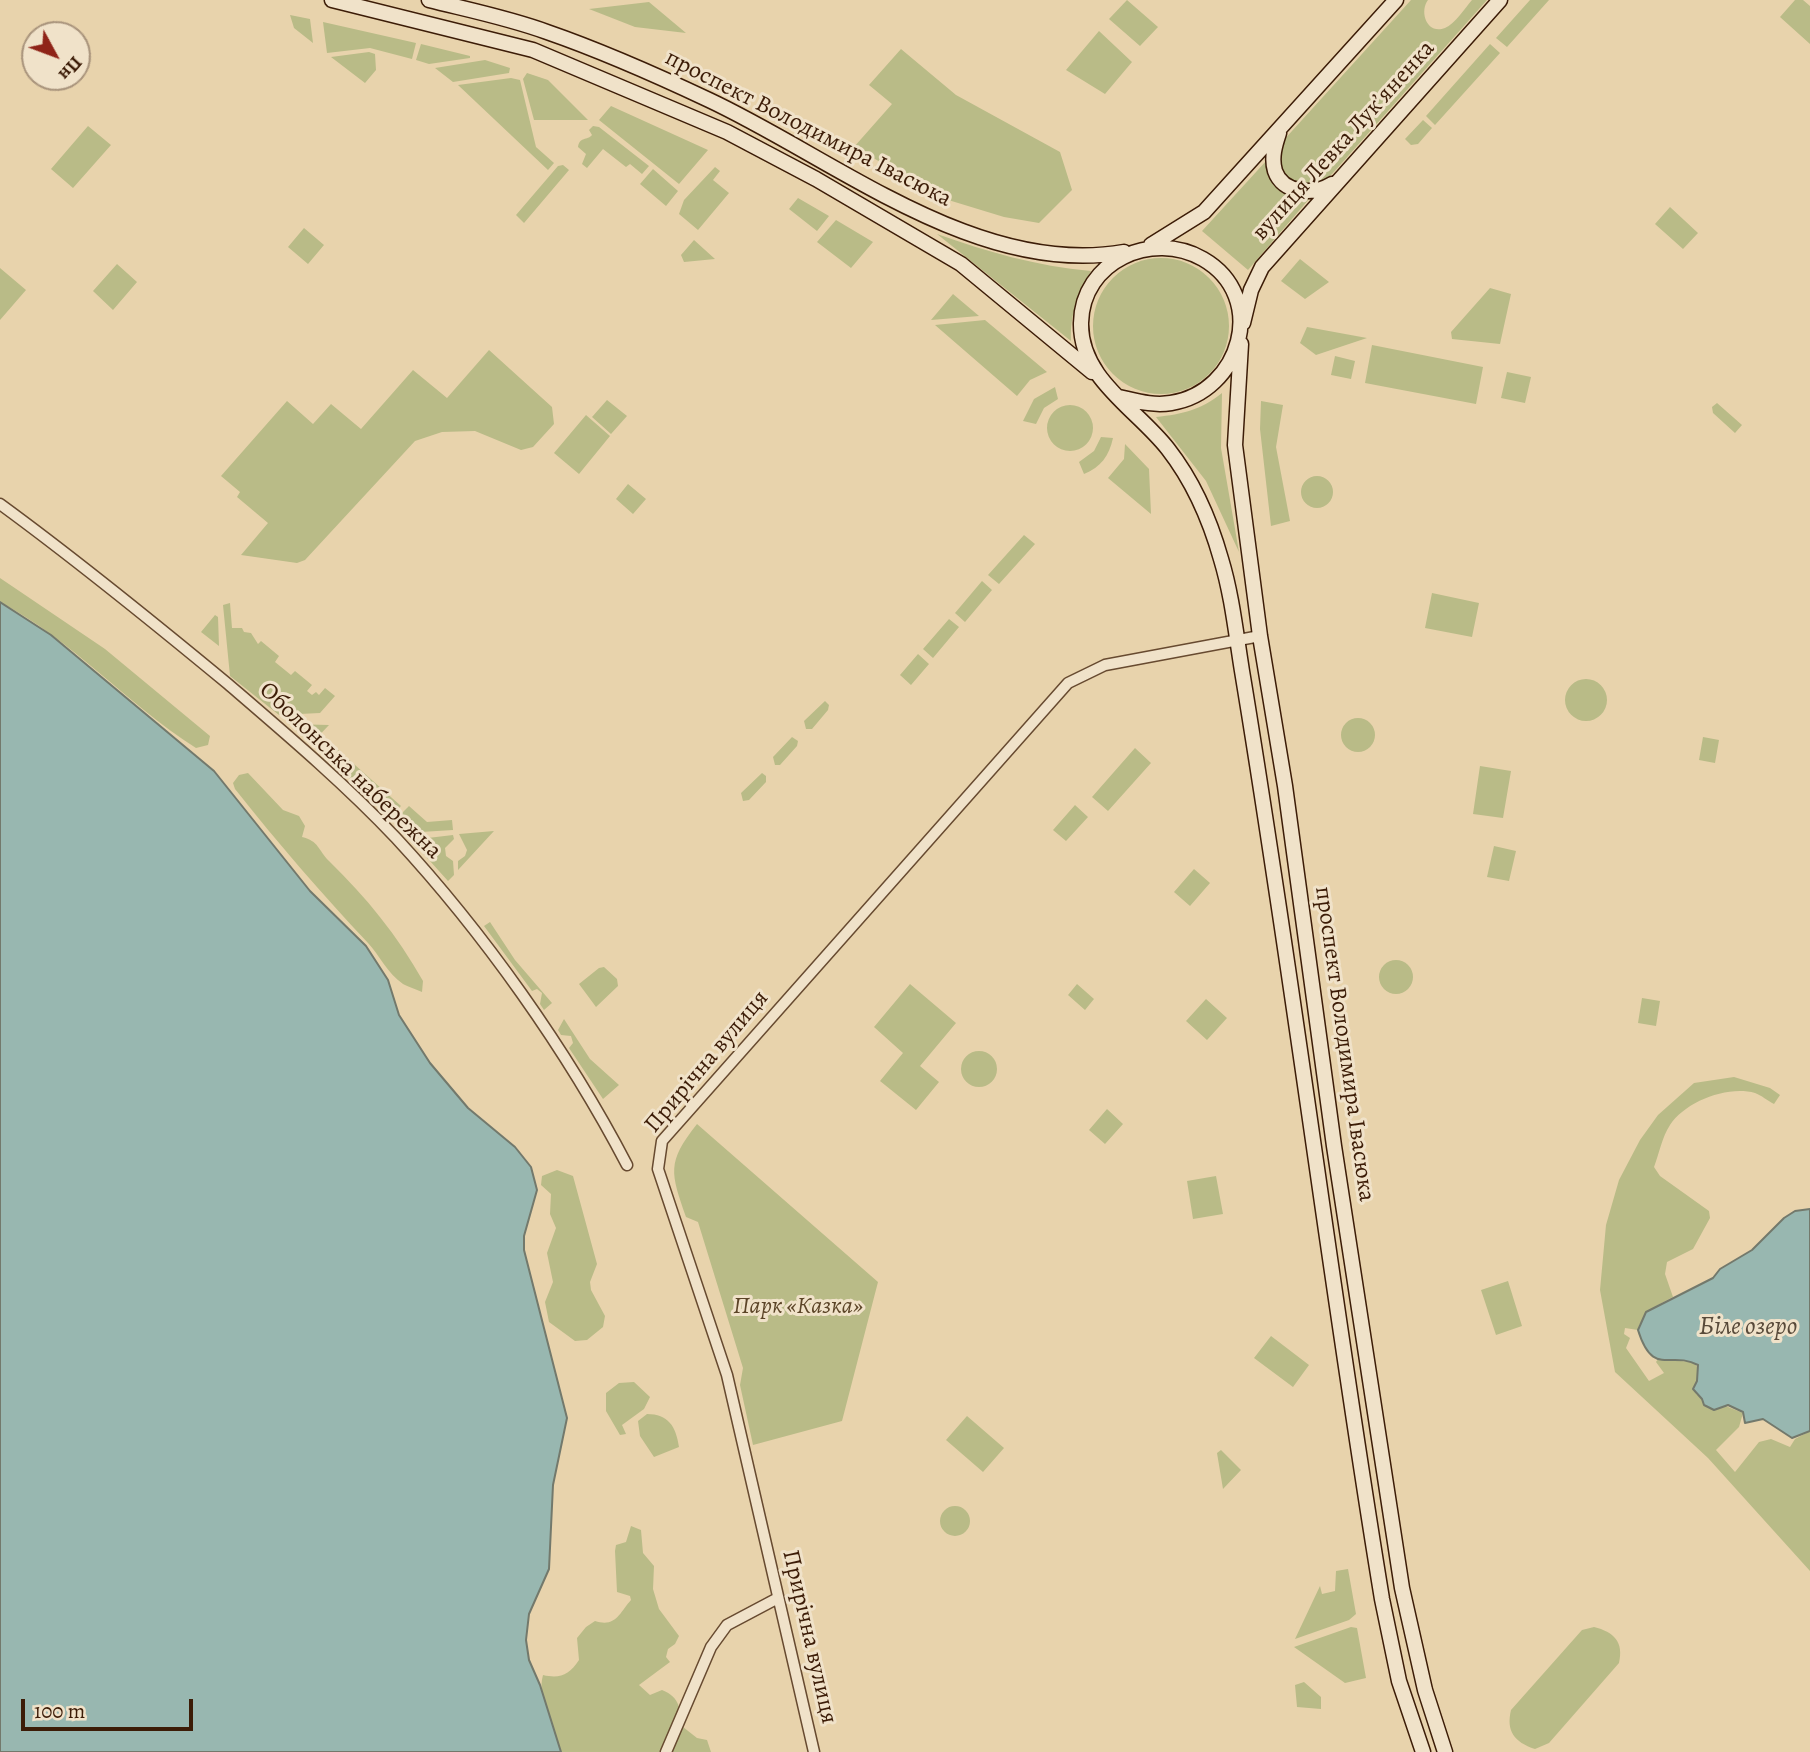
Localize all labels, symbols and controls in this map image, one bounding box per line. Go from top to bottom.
north arrow [21,21,91,91]
street label: вулиця Левка Лукʼяненка [1247,35,1441,247]
street label: проспект Володимира Івасюка [660,44,956,214]
text: Пн [52,51,88,86]
street label: Оболонська набережна [253,676,447,866]
street label: проспект Володимира Івасюка [1308,885,1380,1203]
street label: Прирічна вулиця [639,985,775,1139]
park label: Парк «Казка» [733,1293,863,1321]
water label: Біле озеро [1699,1312,1797,1344]
street label: Прирічна вулиця [775,1547,843,1727]
scale bar [24,1686,196,1730]
text: 100 m [34,1697,85,1725]

